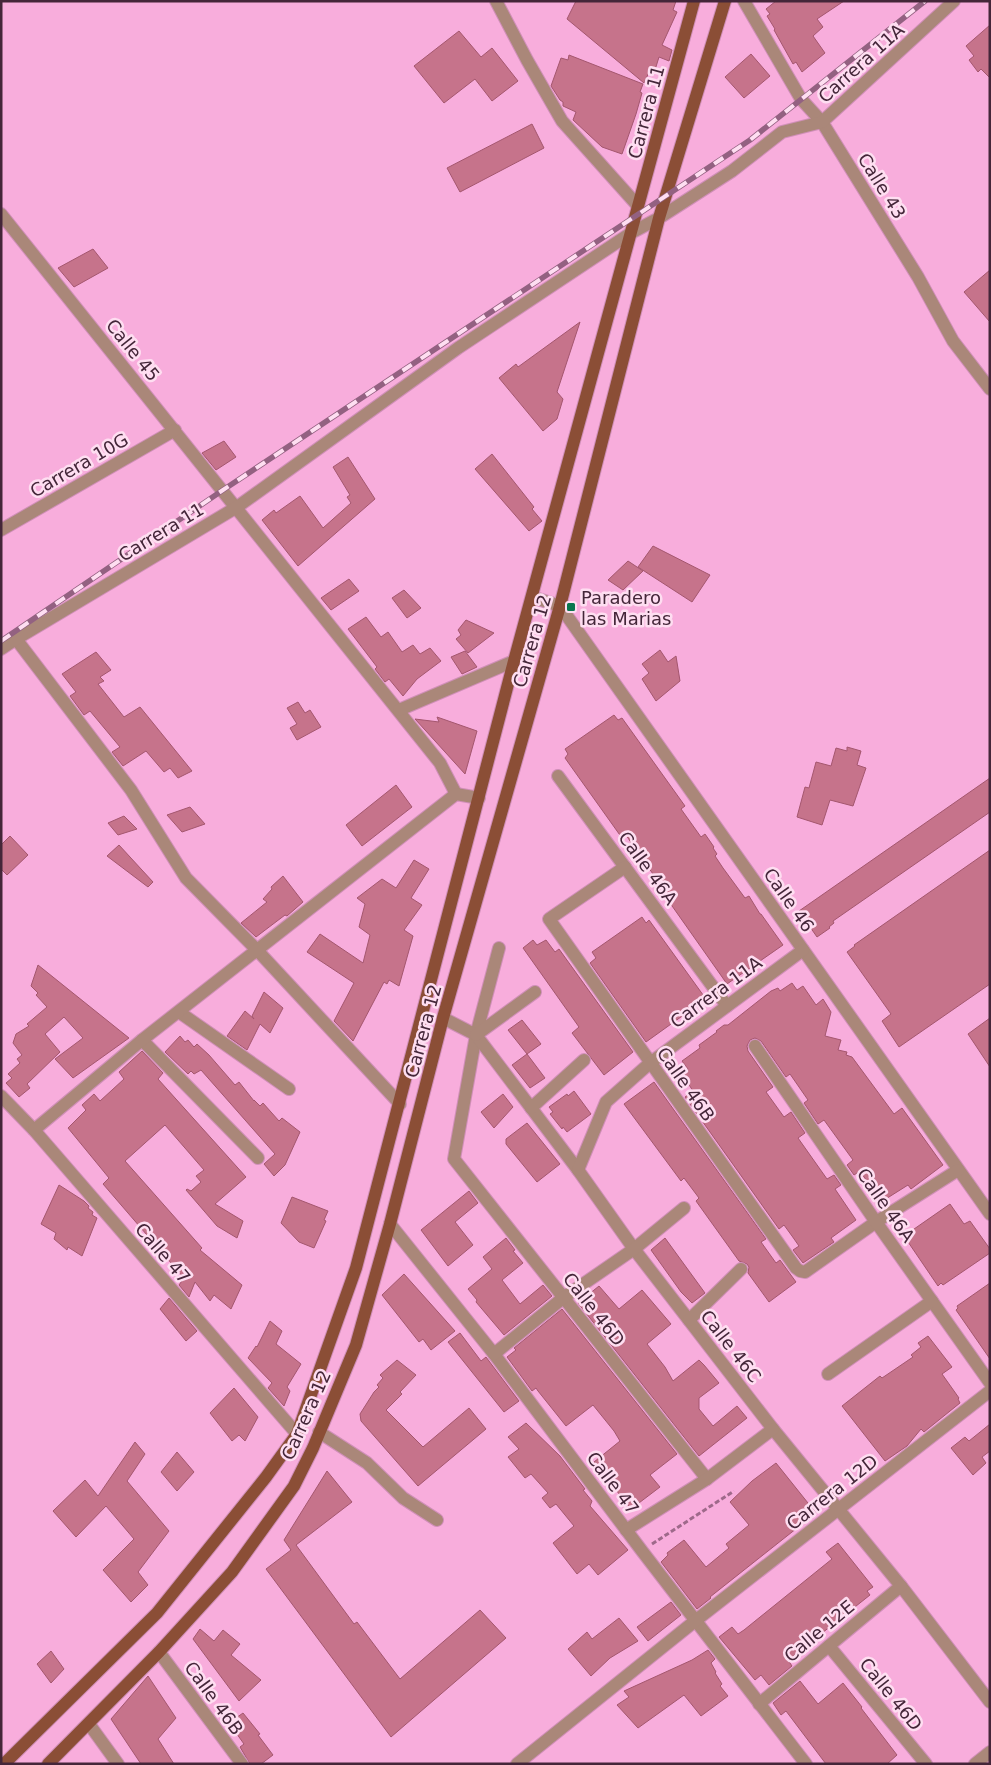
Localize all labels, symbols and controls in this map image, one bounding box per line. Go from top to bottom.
street label: Carrera 11A [814,19,909,107]
street label: Carrera 11 [623,63,669,161]
street label: Calle 43 [854,149,910,223]
street label: Calle 45 [102,315,164,385]
street label: Carrera 10G [26,428,132,502]
street label: Carrera 11 [115,498,207,566]
place label: Paradero las Marias [581,587,672,629]
street label: Carrera 12 [509,592,555,690]
marker: Paradero las Marias [565,601,577,613]
street label: Calle 46A [614,827,682,909]
street label: Calle 46 [759,864,819,936]
street label: Carrera 11A [666,951,766,1032]
street label: Carrera 12 [400,982,446,1080]
street label: Calle 46B [653,1043,719,1125]
street label: Calle 46A [853,1164,920,1247]
street label: Calle 47 [131,1218,195,1288]
street label: Calle 46D [559,1268,629,1350]
street label: Calle 46C [696,1306,766,1386]
street label: Carrera 12 [277,1367,335,1463]
street label: Calle 47 [583,1447,643,1519]
street label: Carrera 12D [782,1450,882,1534]
street label: Calle 12E [780,1596,858,1666]
street label: Calle 46D [855,1654,927,1734]
street label: Calle 46B [180,1657,248,1739]

